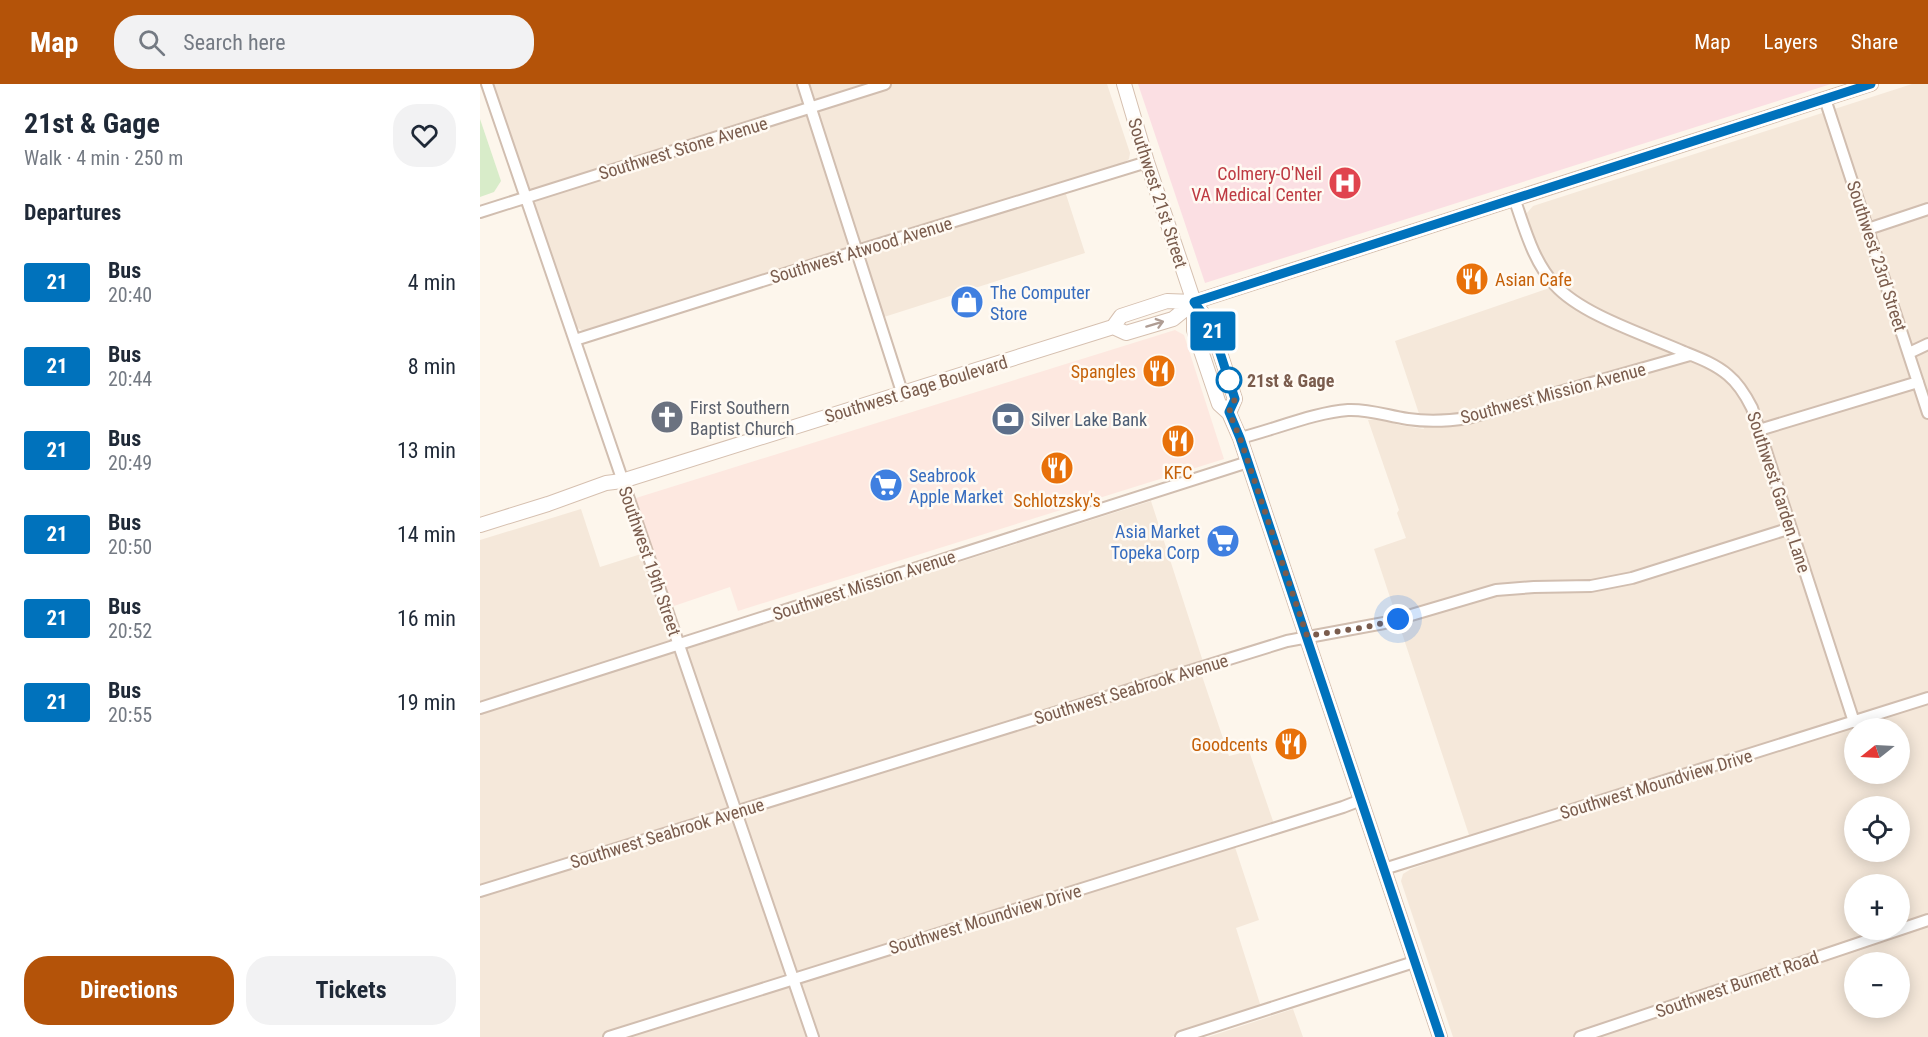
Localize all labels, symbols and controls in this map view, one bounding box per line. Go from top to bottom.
search box [114,15,534,69]
text: Map [30,26,78,59]
icon: search [135,26,168,59]
text: Search here [183,30,286,55]
text: Map [1694,30,1731,54]
text: Layers [1764,30,1818,54]
text: Share [1851,30,1898,54]
button: heart [393,104,456,167]
text: 21st & Gage [24,107,160,140]
street label: Southwest Stone Avenue [596,112,770,184]
street label: Southwest 21st Street [1124,115,1192,271]
text: Walk · 4 min · 250 m [24,146,183,170]
place label: Colmery-O'Neil VA Medical Center [1191,163,1323,205]
hospital icon: Colmery-O'Neil VA Medical Center [1327,165,1363,201]
street label: Southwest 23rd Street [1843,178,1911,334]
text: Departures [24,200,121,225]
street label: Southwest Atwood Avenue [768,212,954,288]
text: Bus [108,258,141,283]
restaurant icon: Asian Cafe [1454,261,1490,297]
place label: Asian Cafe [1495,269,1572,290]
text: 21 [46,270,68,294]
text: 4 min [408,270,456,295]
place label: The Computer Store [990,282,1091,324]
text: 20:40 [108,283,152,307]
shop icon: The Computer Store [949,284,985,320]
line badge: 21 [1186,312,1240,350]
one-way arrow [1145,318,1164,329]
text: 21 [1202,319,1224,343]
text: Bus [108,342,141,367]
street label: Southwest Gage Boulevard [822,351,1010,427]
restaurant icon: Spangles [1141,353,1177,389]
text: 21 [46,354,68,378]
text: 8 min [408,354,456,379]
street label: Southwest Mission Avenue [1458,358,1648,428]
place label: Spangles [1071,361,1136,382]
text: 20:44 [108,367,152,391]
marker: 21st & Gage [1216,367,1242,393]
place label: 21st & Gage [1247,370,1335,391]
place label: First Southern Baptist Church [690,397,794,439]
church icon: First Southern Baptist Church [649,399,685,435]
bank icon: Silver Lake Bank [990,401,1026,437]
place label: Silver Lake Bank [1031,409,1147,430]
street label: Southwest Garden Lane [1743,409,1815,575]
restaurant icon: KFC [1160,423,1196,459]
text: Bus [108,426,141,451]
text: 21 [46,438,68,462]
text: 13 min [397,438,456,463]
restaurant icon: Schlotzsky's [1039,450,1075,486]
text: 20:49 [108,451,152,475]
place label: KFC [1164,462,1192,483]
place label: Seabrook Apple Market [909,465,1003,507]
supermarket icon: Seabrook Apple Market [868,467,904,503]
street label: Southwest 19th Street [615,483,685,639]
place label: Schlotzsky's [1013,490,1101,511]
text: Bus [108,510,141,535]
place label: Asia Market Topeka Corp [1111,521,1200,563]
text: 21 [46,522,68,546]
text: 14 min [397,522,456,547]
supermarket icon: Asia Market Topeka Corp [1205,523,1241,559]
text: 20:50 [108,535,152,559]
street label: Southwest Mission Avenue [770,546,958,624]
text: Bus [108,594,141,619]
your location [1383,604,1413,634]
text: 21 [46,606,68,630]
text: 16 min [397,606,456,631]
text: 20:52 [108,619,152,643]
street label: Southwest Seabrook Avenue [1032,649,1230,729]
text: Bus [108,678,141,703]
text: 21 [46,690,68,714]
text: 19 min [397,690,456,715]
text: 20:55 [108,703,152,727]
north arrow [1844,718,1910,784]
map controls [1844,718,1910,1018]
restaurant icon: Goodcents [1273,726,1309,762]
place label: Goodcents [1191,734,1268,755]
street label: Southwest Moundview Drive [1557,745,1755,823]
street label: Southwest Seabrook Avenue [568,793,766,873]
button: locate [1844,796,1910,862]
button: + [1844,874,1910,940]
street label: Southwest Moundview Drive [886,880,1084,958]
street label: Southwest Burnett Road [1653,946,1821,1022]
button: − [1844,952,1910,1018]
button: Directions [24,956,234,1025]
button: Tickets [246,956,456,1025]

